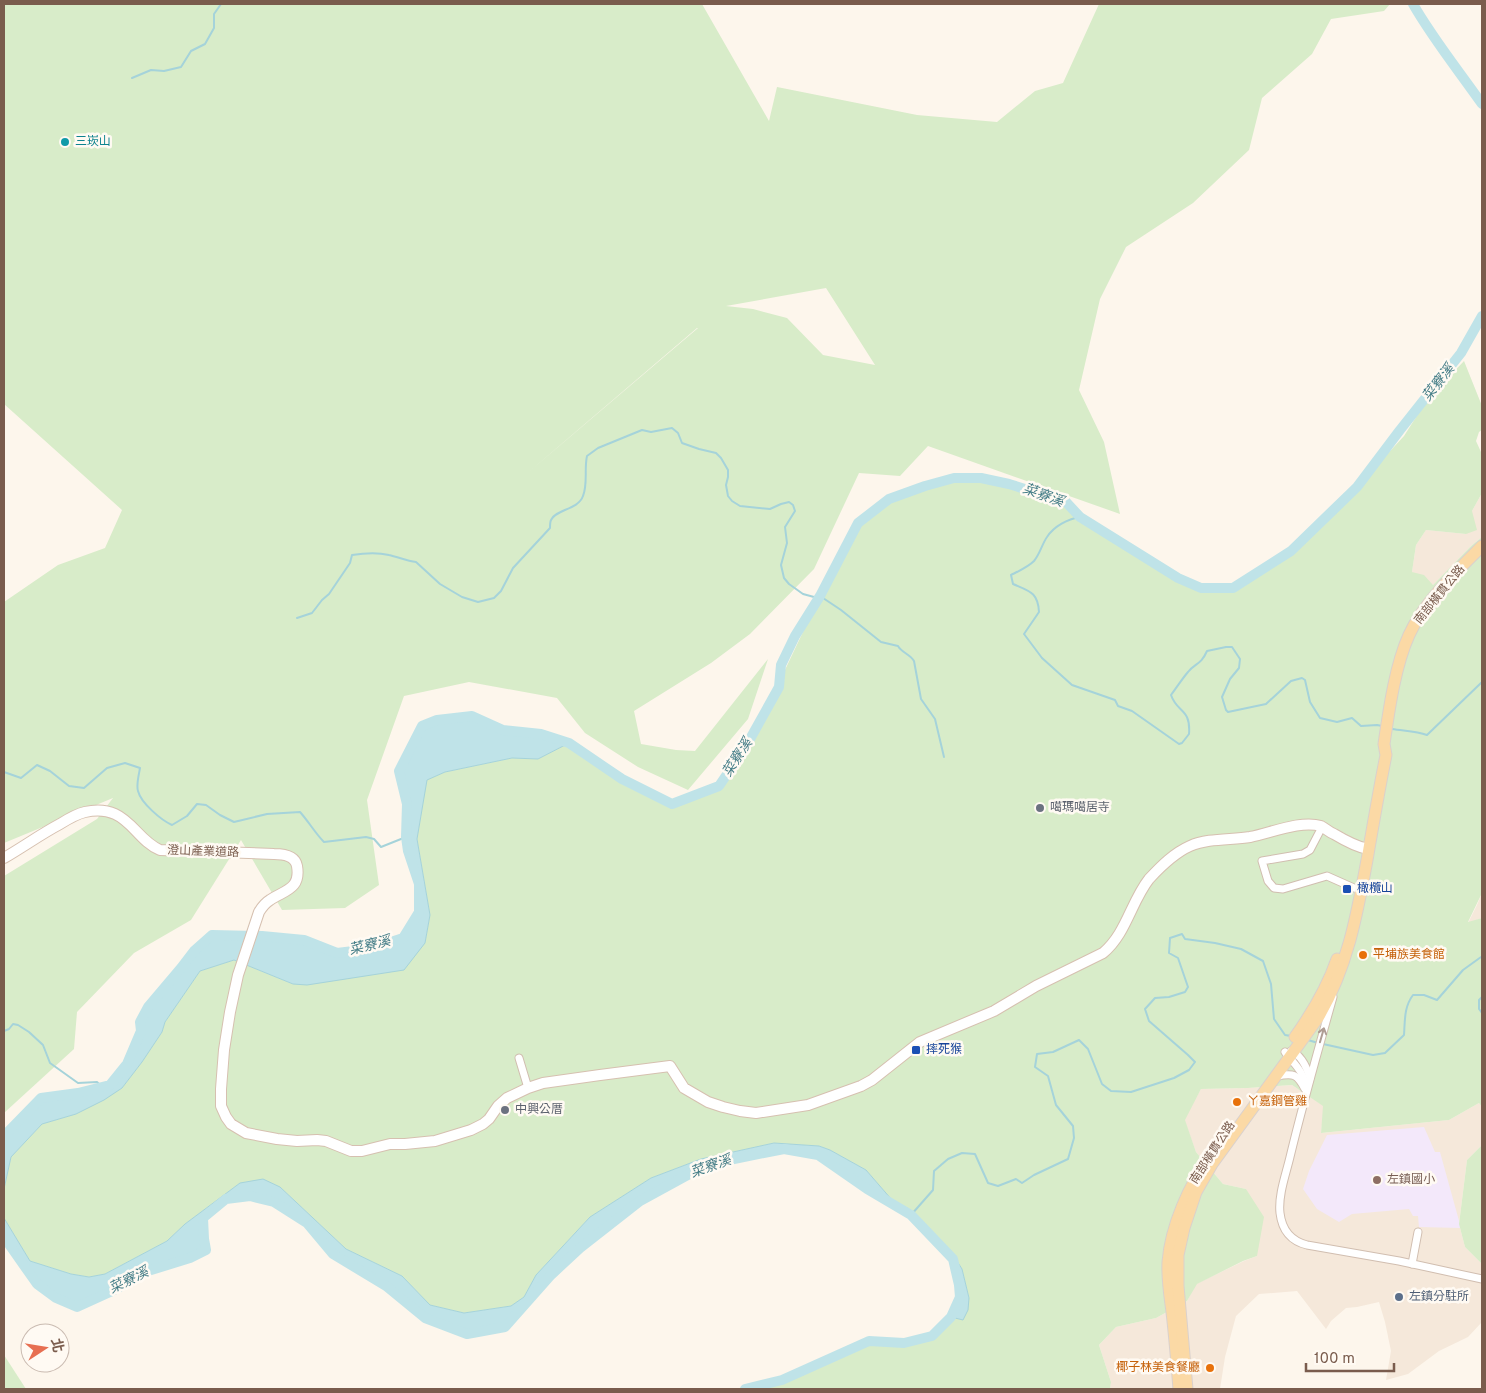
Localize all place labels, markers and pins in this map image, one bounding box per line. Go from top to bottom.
place label: 三崁山 [75,134,111,150]
marker: 三崁山 [59,136,71,148]
place label: 噶瑪噶居寺 [1050,800,1110,816]
marker: 噶瑪噶居寺 [1034,802,1046,814]
place label: 橄欖山 [1357,881,1393,897]
marker: 橄欖山 [1341,883,1353,895]
place label: 平埔族美食館 [1373,947,1445,963]
marker: 平埔族美食館 [1357,949,1369,961]
place label: 摔死猴 [926,1042,962,1058]
marker: 摔死猴 [910,1044,922,1056]
place label: ㄚ嘉鋼管雞 [1247,1094,1307,1110]
marker: ㄚ嘉鋼管雞 [1231,1096,1243,1108]
place label: 中興公厝 [515,1102,563,1118]
marker: 中興公厝 [499,1104,511,1116]
place label: 左鎮國小 [1387,1172,1435,1188]
marker: 左鎮國小 [1371,1174,1383,1186]
place label: 左鎮分駐所 [1409,1289,1469,1305]
marker: 左鎮分駐所 [1393,1291,1405,1303]
place label: 椰子林美食餐廳 [1116,1360,1200,1376]
marker: 椰子林美食餐廳 [1204,1362,1216,1374]

